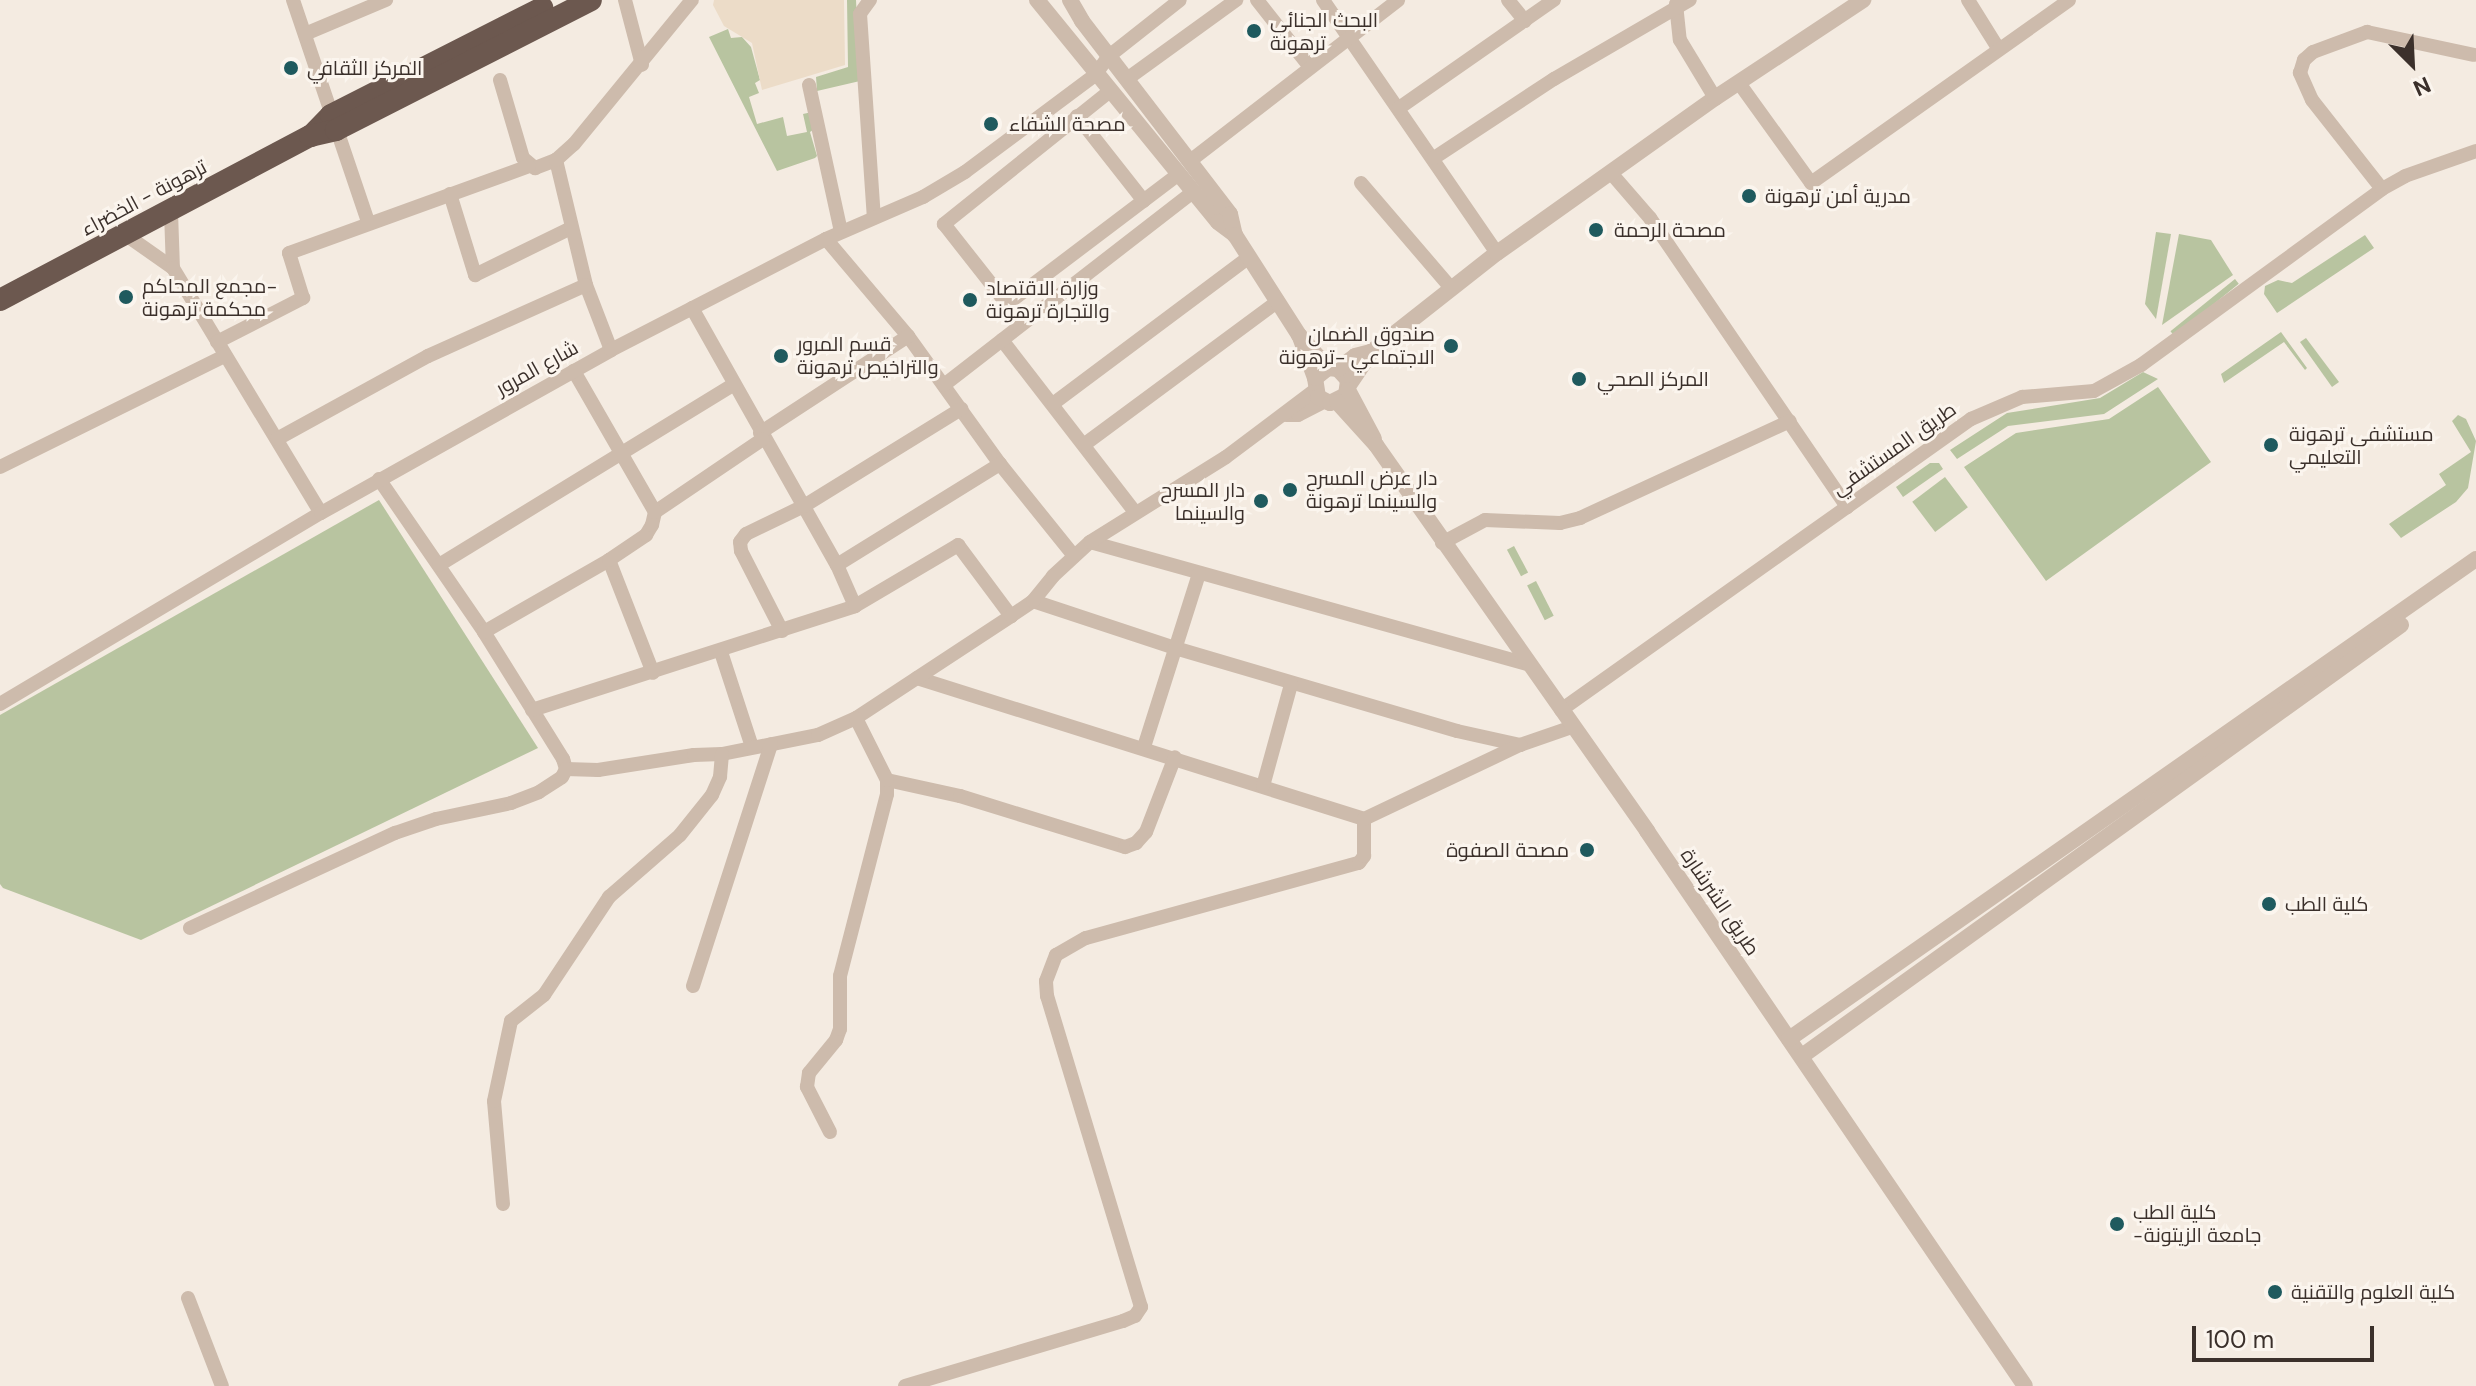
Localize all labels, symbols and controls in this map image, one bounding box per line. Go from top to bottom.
place label: البحث الجنائي ترهونة [1270,8,1378,55]
marker: البحث الجنائي ترهونة [1245,22,1263,40]
north arrow [2372,24,2452,104]
place label: المركز الثقافي [307,56,422,80]
marker: المركز الثقافي [282,59,300,77]
text: N [2409,70,2435,103]
place label: مصحة الشفاء [1009,112,1125,136]
marker: مصحة الشفاء [980,113,1002,135]
street label: ترهونة - الخضراء [77,155,211,241]
place label: مدرية أمن ترهونة [1765,184,1911,208]
marker: مدرية أمن ترهونة [1740,187,1758,205]
place label: مصحة الرحمة [1614,218,1726,242]
marker: مصحة الرحمة [1585,219,1607,241]
place label: مجمع المحاكم- محكمة ترهونة [142,274,277,321]
place label: وزارة الاقتصاد والتجارة ترهونة [986,276,1110,323]
marker: مجمع المحاكم- محكمة ترهونة [117,288,135,306]
marker: وزارة الاقتصاد والتجارة ترهونة [961,291,979,309]
place label: صندوق الضمان الاجتماعي -ترهونة [1279,322,1435,369]
place label: قسم المرور والتراخيص ترهونة [797,332,939,379]
street label: شارع المرور [492,336,582,400]
marker: صندوق الضمان الاجتماعي -ترهونة [1442,337,1460,355]
marker: قسم المرور والتراخيص ترهونة [772,347,790,365]
place label: المركز الصحي [1597,367,1709,391]
marker: المركز الصحي [1568,368,1590,390]
street label: طريق المستشفي [1827,397,1961,501]
place label: مستشفى ترهونة التعليمي [2289,422,2434,469]
marker: مستشفى ترهونة التعليمي [2260,434,2282,456]
place label: دار عرض المسرح والسينما ترهونة [1306,466,1437,513]
place label: دار المسرح والسينما [1161,478,1245,525]
marker: دار عرض المسرح والسينما ترهونة [1281,481,1299,499]
marker: دار المسرح والسينما [1252,492,1270,510]
place label: مصحة الصفوة [1446,838,1569,862]
marker: مصحة الصفوة [1576,839,1598,861]
street label: طريق الشرشارة [1675,844,1765,960]
place label: كلية الطب [2285,892,2369,916]
marker: كلية الطب [2260,895,2278,913]
place label: كلية الطب -جامعة الزيتونة [2133,1200,2261,1247]
marker: كلية الطب -جامعة الزيتونة [2108,1215,2126,1233]
place label: كلية العلوم والتقنية [2291,1280,2455,1304]
marker: كلية العلوم والتقنية [2266,1283,2284,1301]
scale bar [2196,1310,2378,1360]
text: 100 m [2206,1324,2274,1355]

